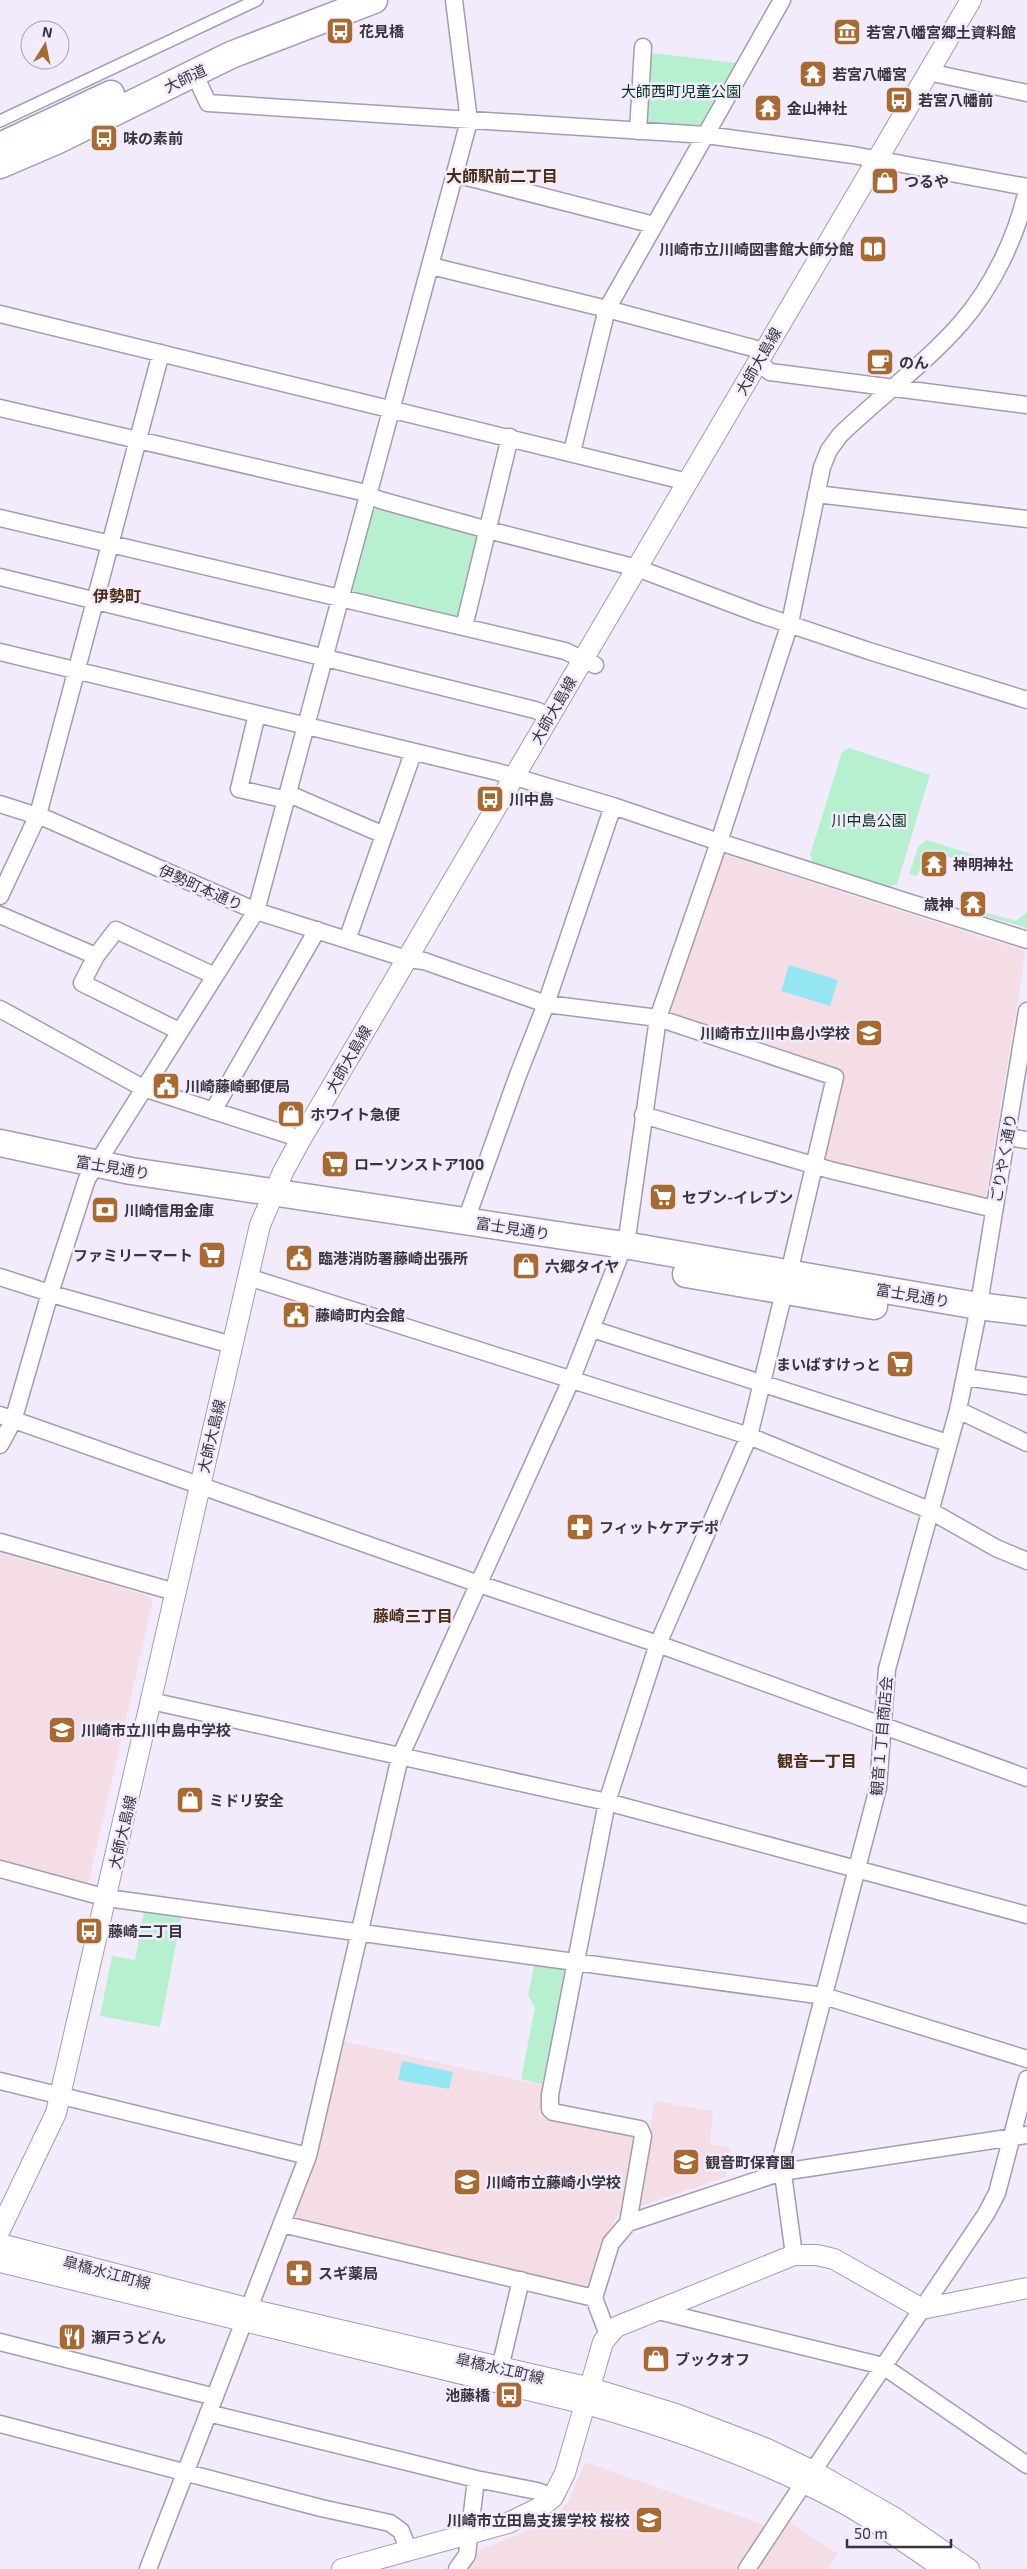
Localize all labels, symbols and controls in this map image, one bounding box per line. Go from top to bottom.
bus stop icon: 花見橋 [325,16,355,46]
museum icon: 若宮八幡宮郷土資料館 [832,17,862,47]
north arrow [20,20,70,70]
text: N [41,22,54,41]
place label: 花見橋 [359,22,405,40]
place label: 若宮八幡宮郷土資料館 [866,23,1016,41]
temple icon: 若宮八幡宮 [798,59,828,89]
street label: 大師道 [161,60,209,96]
place label: 若宮八幡宮 [832,65,907,83]
park label: 大師西町児童公園 [621,82,741,100]
bus stop icon: 若宮八幡前 [884,85,914,115]
place label: 若宮八幡前 [918,91,993,109]
temple icon: 金山神社 [753,93,783,123]
place label: 金山神社 [787,99,847,117]
bus stop icon: 味の素前 [89,123,119,153]
place label: 味の素前 [123,129,183,147]
district label: 大師駅前二丁目 [446,166,558,185]
shop icon: つるや [870,166,900,196]
place label: つるや [904,172,949,190]
library icon: 川崎市立川崎図書館大師分館 [858,234,888,264]
place label: 川崎市立川崎図書館大師分館 [659,240,854,258]
street label: 大師大島線 [731,324,785,398]
cafe icon: のん [865,347,895,377]
place label: のん [899,353,929,371]
district label: 伊勢町 [92,586,141,605]
street label: 大師大島線 [526,673,580,747]
bus stop icon: 川中島 [475,784,505,814]
place label: 川中島 [509,790,554,808]
park label: 川中島公園 [831,811,907,829]
temple icon: 神明神社 [919,849,949,879]
place label: 神明神社 [952,855,1013,873]
street label: 伊勢町本通り [156,860,246,914]
temple icon: 歳神 [958,889,988,919]
place label: 歳神 [924,895,954,913]
school or university icon: 川崎市立川中島小学校 [854,1018,884,1048]
street label: 大師大島線 [321,1022,375,1096]
place label: 川崎市立川中島小学校 [700,1024,850,1042]
public building icon: 川崎藤崎郵便局 [151,1071,181,1101]
place label: 川崎藤崎郵便局 [185,1077,290,1095]
shop icon: ホワイト急便 [276,1099,306,1129]
place label: ホワイト急便 [310,1105,400,1123]
street label: ごりやく通り [986,1112,1020,1204]
supermarket icon: ローソンストア100 [320,1149,350,1179]
street label: 富士見通り [74,1152,152,1182]
place label: ローソンストア100 [354,1155,484,1173]
supermarket icon: セブン-イレブン [648,1182,678,1212]
place label: セブン-イレブン [682,1188,793,1206]
bank icon: 川崎信用金庫 [90,1195,120,1225]
place label: 川崎信用金庫 [124,1201,214,1219]
street label: 富士見通り [475,1213,551,1243]
supermarket icon: ファミリーマート [197,1240,227,1270]
public building icon: 臨港消防署藤崎出張所 [284,1243,314,1273]
place label: ファミリーマート [73,1246,193,1264]
place label: 臨港消防署藤崎出張所 [318,1249,468,1267]
shop icon: 六郷タイヤ [511,1251,541,1281]
place label: 六郷タイヤ [545,1257,620,1275]
street label: 富士見通り [874,1280,952,1310]
public building icon: 藤崎町内会館 [281,1300,311,1330]
place label: 藤崎町内会館 [315,1306,405,1324]
supermarket icon: まいばすけっと [885,1349,915,1379]
place label: まいばすけっと [776,1355,881,1373]
street label: 大師大島線 [194,1397,228,1475]
pharmacy icon: フィットケアデポ [565,1512,595,1542]
place label: フィットケアデポ [599,1518,719,1536]
district label: 藤崎三丁目 [373,1606,453,1625]
street label: 観音１丁目商店会 [867,1675,895,1797]
school or university icon: 川崎市立川中島中学校 [47,1715,77,1745]
place label: 川崎市立川中島中学校 [81,1721,231,1739]
district label: 観音一丁目 [777,1751,857,1770]
shop icon: ミドリ安全 [175,1785,205,1815]
place label: ミドリ安全 [209,1791,284,1809]
street label: 大師大島線 [105,1793,139,1871]
bus stop icon: 藤崎二丁目 [74,1916,104,1946]
place label: 藤崎二丁目 [108,1922,183,1940]
school or university icon: 観音町保育園 [671,2147,701,2177]
place label: 観音町保育園 [705,2153,795,2171]
school or university icon: 川崎市立藤崎小学校 [452,2167,482,2197]
place label: 川崎市立藤崎小学校 [486,2173,621,2191]
street label: 皐橋水江町線 [61,2252,153,2292]
pharmacy icon: スギ薬局 [284,2258,314,2288]
place label: スギ薬局 [318,2264,378,2282]
restaurant icon: 瀬戸うどん [57,2322,87,2352]
place label: 瀬戸うどん [91,2328,166,2346]
shop icon: ブックオフ [641,2344,671,2374]
street label: 皐橋水江町線 [454,2349,546,2387]
place label: ブックオフ [675,2350,750,2368]
bus stop icon: 池藤橋 [494,2380,524,2410]
place label: 池藤橋 [445,2386,491,2404]
school or university icon: 川崎市立田島支援学校 桜校 [634,2505,664,2535]
place label: 川崎市立田島支援学校 桜校 [447,2511,630,2529]
scale bar [847,2516,951,2548]
text: 50 m [854,2524,888,2542]

